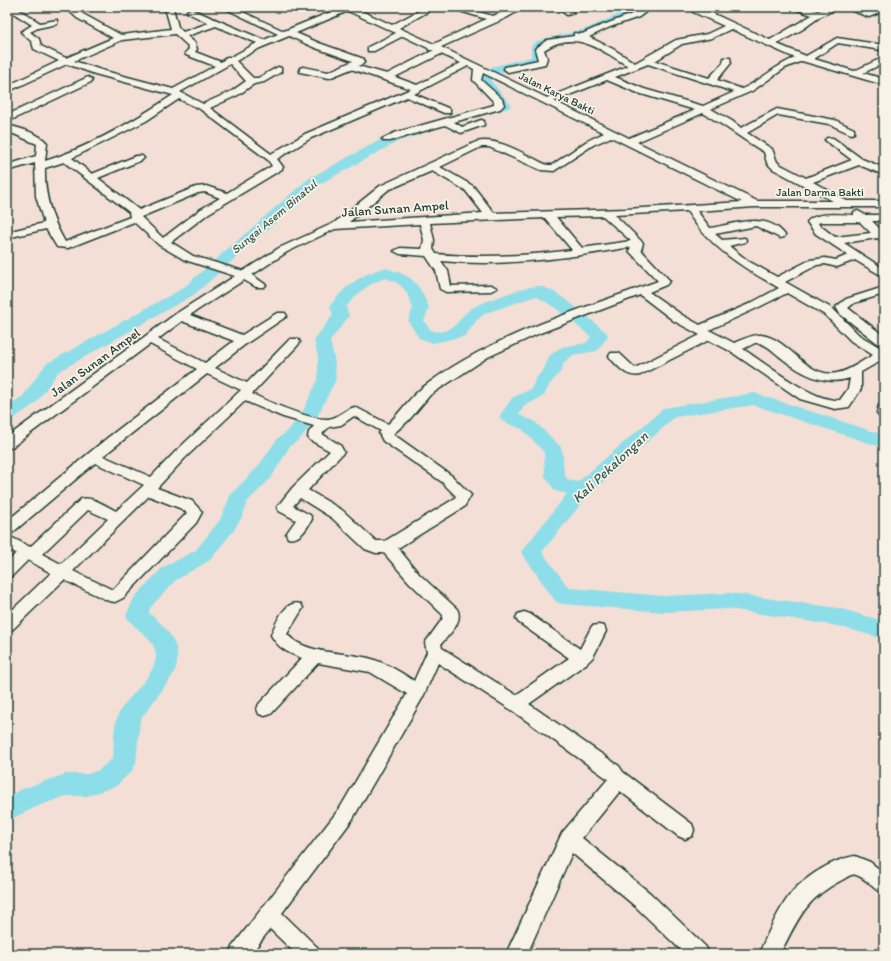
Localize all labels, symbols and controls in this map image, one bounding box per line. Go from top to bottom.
street label: Jalan Karya Bakti [517,69,597,118]
water label: Sungai Asem Binatul [228,176,321,257]
street label: Jalan Darma Bakti [776,186,864,199]
street label: Jalan Sunan Ampel [341,197,449,220]
street label: Jalan Sunan Ampel [48,325,143,400]
water label: Kali Pekalongan [569,427,653,507]

